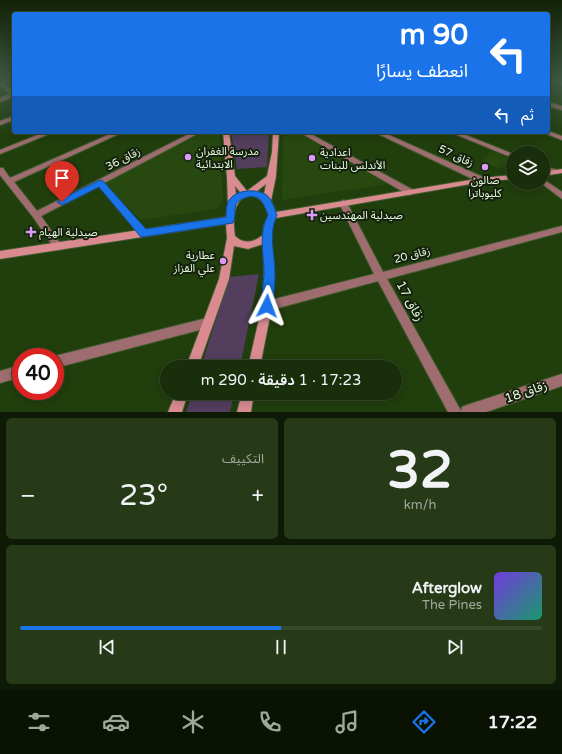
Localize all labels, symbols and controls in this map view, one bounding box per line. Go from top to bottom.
text: 90 m [400,18,468,52]
icon: left [482,28,534,80]
text: انعطف يسارًا [376,60,468,82]
icon: left [491,104,513,126]
text: ثم [521,106,534,124]
street label: زقاق 57 [436,142,476,170]
street label: زقاق 36 [104,145,142,173]
place label: مدرسة الغفران الابتدائية [196,145,259,171]
place label: اعدادية الأندلس للبنات [320,146,385,172]
map controls [506,146,550,190]
button: layers [506,146,550,190]
marker: مدرسة الغفران الابتدائية [183,152,193,162]
marker: اعدادية الأندلس للبنات [307,153,317,163]
pin [45,161,79,202]
marker: صالون كليوباترا [480,162,490,172]
icon: arrive [51,167,73,189]
place label: صالون كليوباترا [468,174,502,200]
place label: صيدلية المهندسين [320,209,403,222]
marker: صيدلية المهندسين [307,210,317,220]
place label: صيدلية الهيام [39,226,98,240]
marker: صيدلية الهيام [26,227,36,237]
street label: زقاق 20 [392,244,432,266]
place label: عطارية علي القزاز [173,249,215,277]
marker: عطارية علي القزاز [218,256,228,266]
street label: زقاق 17 [392,278,428,324]
position arrow [246,285,288,327]
speed limit sign: 40 [12,348,64,400]
text: 17:23 · 1 دقيقة · 290 m [201,371,361,389]
street label: زقاق 18 [503,377,549,407]
text: 32 [387,439,453,502]
text: التكييف [222,451,264,467]
text: 23° [119,477,168,514]
text: − [20,483,36,509]
text: + [252,483,264,509]
text: km/h [404,497,436,513]
text: Afterglow [412,579,482,597]
text: The Pines [422,597,482,613]
icon: previous [96,636,118,658]
icon: pause [270,636,292,658]
icon: next [444,636,466,658]
icon: filters [25,708,53,736]
icon: car [102,708,130,736]
icon: climate [179,708,207,736]
icon: phone [256,708,284,736]
icon: music [333,708,361,736]
icon: directions [410,708,438,736]
text: 17:22 [488,711,537,733]

